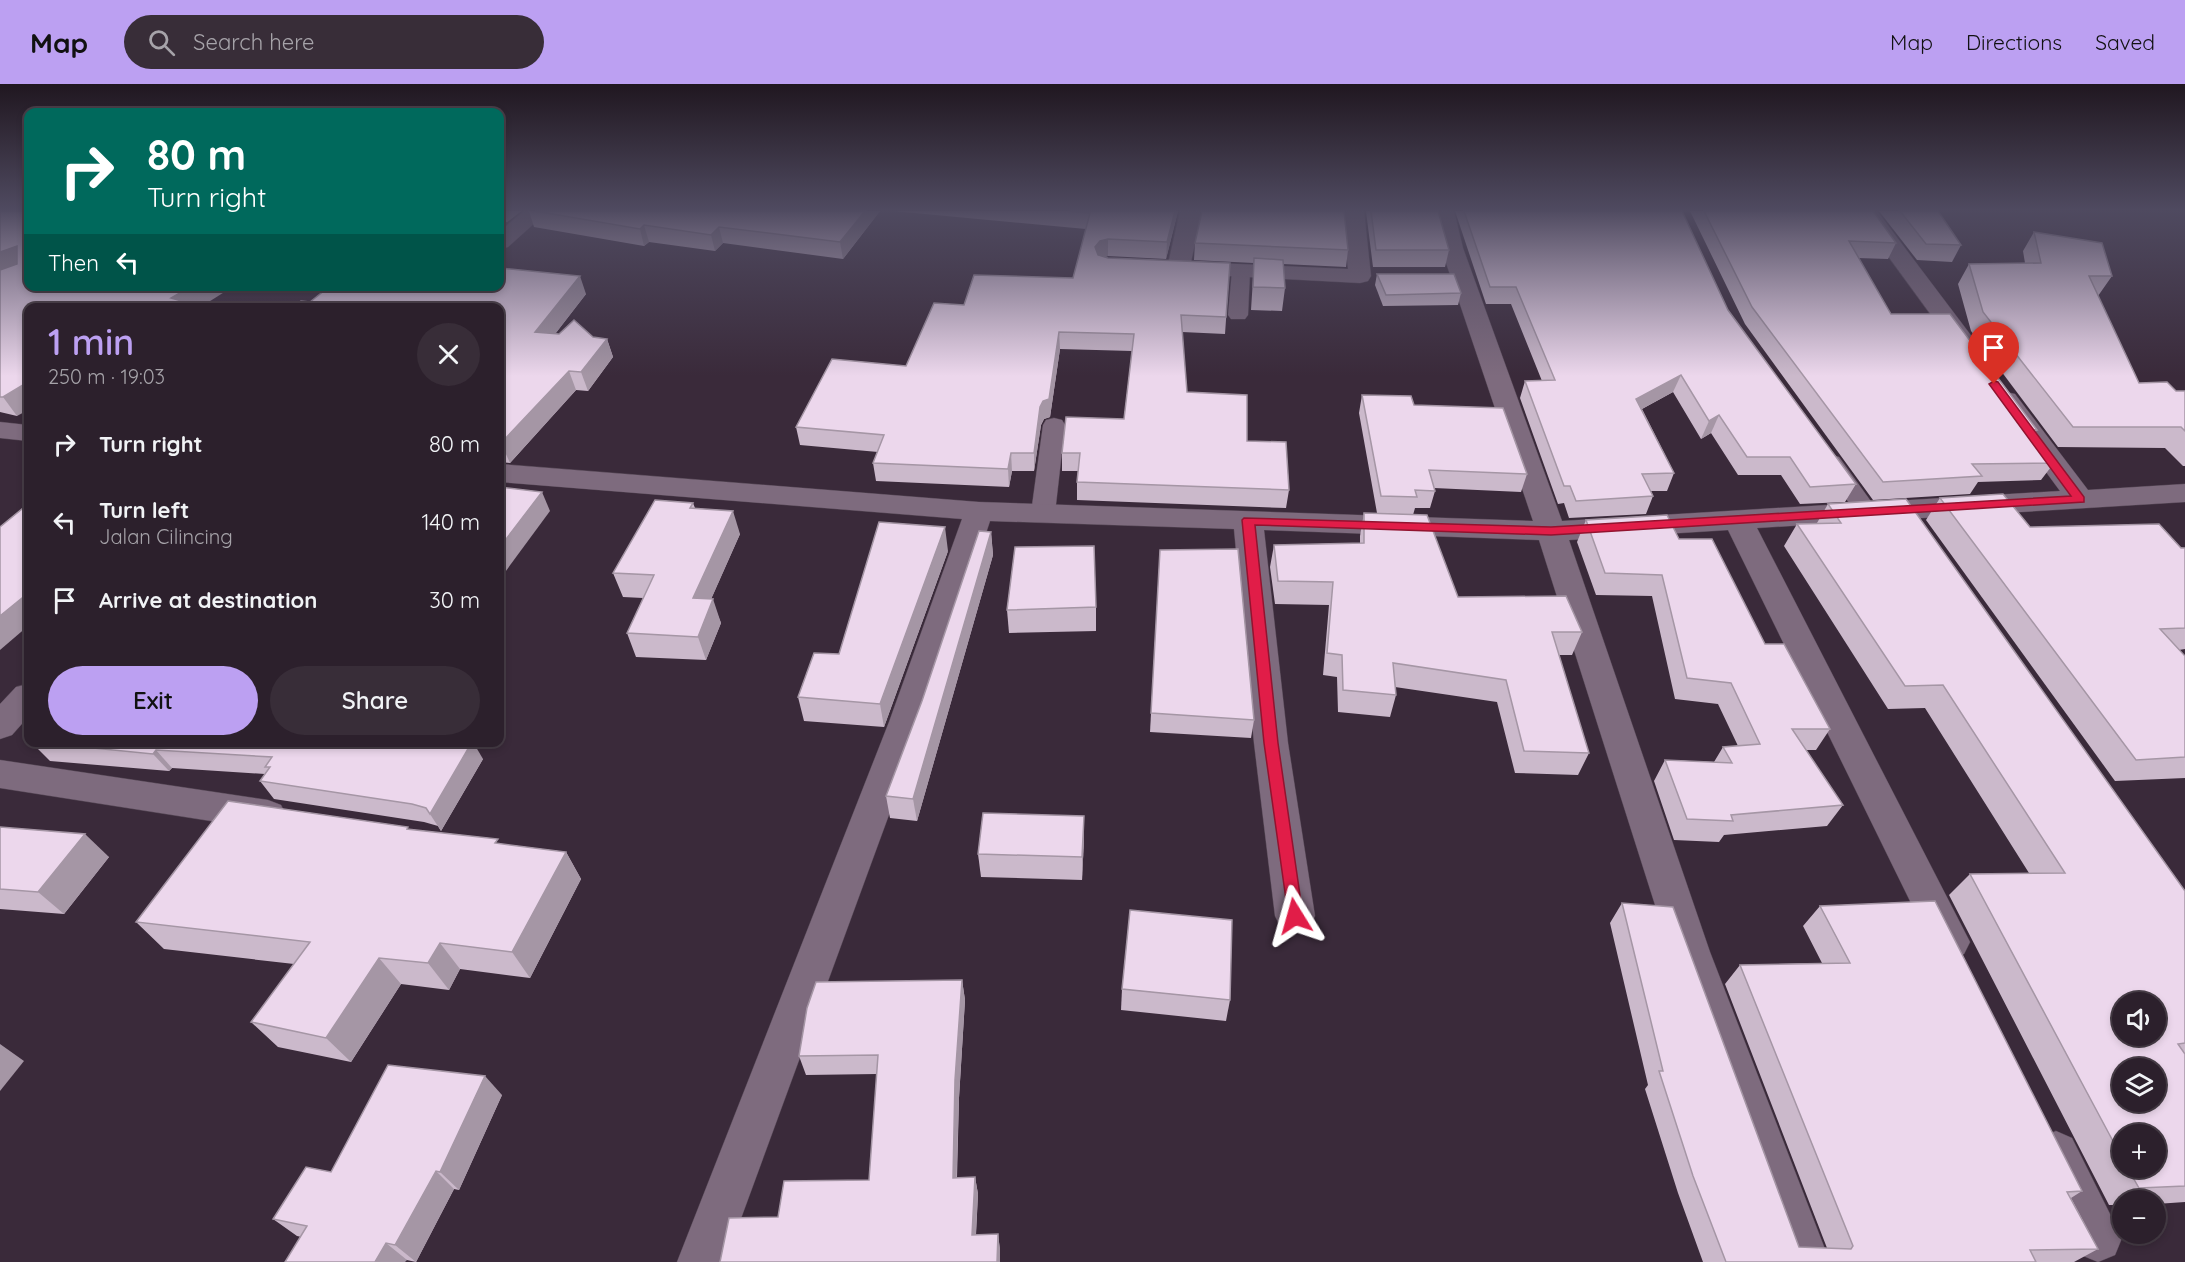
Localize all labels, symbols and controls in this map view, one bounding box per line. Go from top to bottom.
search box [124,15,544,69]
text: Map [30,25,88,60]
icon: search [145,26,178,59]
text: Search here [193,28,315,56]
text: Map [1890,29,1933,55]
text: Directions [1966,29,2062,55]
text: Saved [2095,29,2155,55]
text: 80 m [147,128,246,181]
icon: right [48,132,126,210]
text: Turn right [147,180,266,214]
icon: left [111,246,144,279]
text: Then [48,249,99,277]
text: 1 min [48,319,134,364]
pin [1968,322,2019,384]
button: close [417,323,480,386]
icon: arrive [1977,331,2010,364]
text: 250 m · 19:03 [48,364,165,389]
icon: right [48,428,81,461]
text: Turn right [99,430,203,458]
text: 80 m [429,430,480,458]
text: Turn left [99,496,189,524]
icon: left [48,506,81,539]
text: 140 m [421,508,480,536]
text: Jalan Cilincing [99,524,233,549]
icon: arrive [48,584,81,617]
text: Arrive at destination [99,586,317,614]
text: 30 m [429,586,480,614]
button: Exit [48,666,258,735]
button: Share [270,666,480,735]
position arrow [1263,884,1327,948]
map controls [2112,992,2166,1244]
button: sound [2112,992,2166,1046]
button: layers [2112,1058,2166,1112]
button: + [2112,1124,2166,1178]
button: − [2112,1190,2166,1244]

